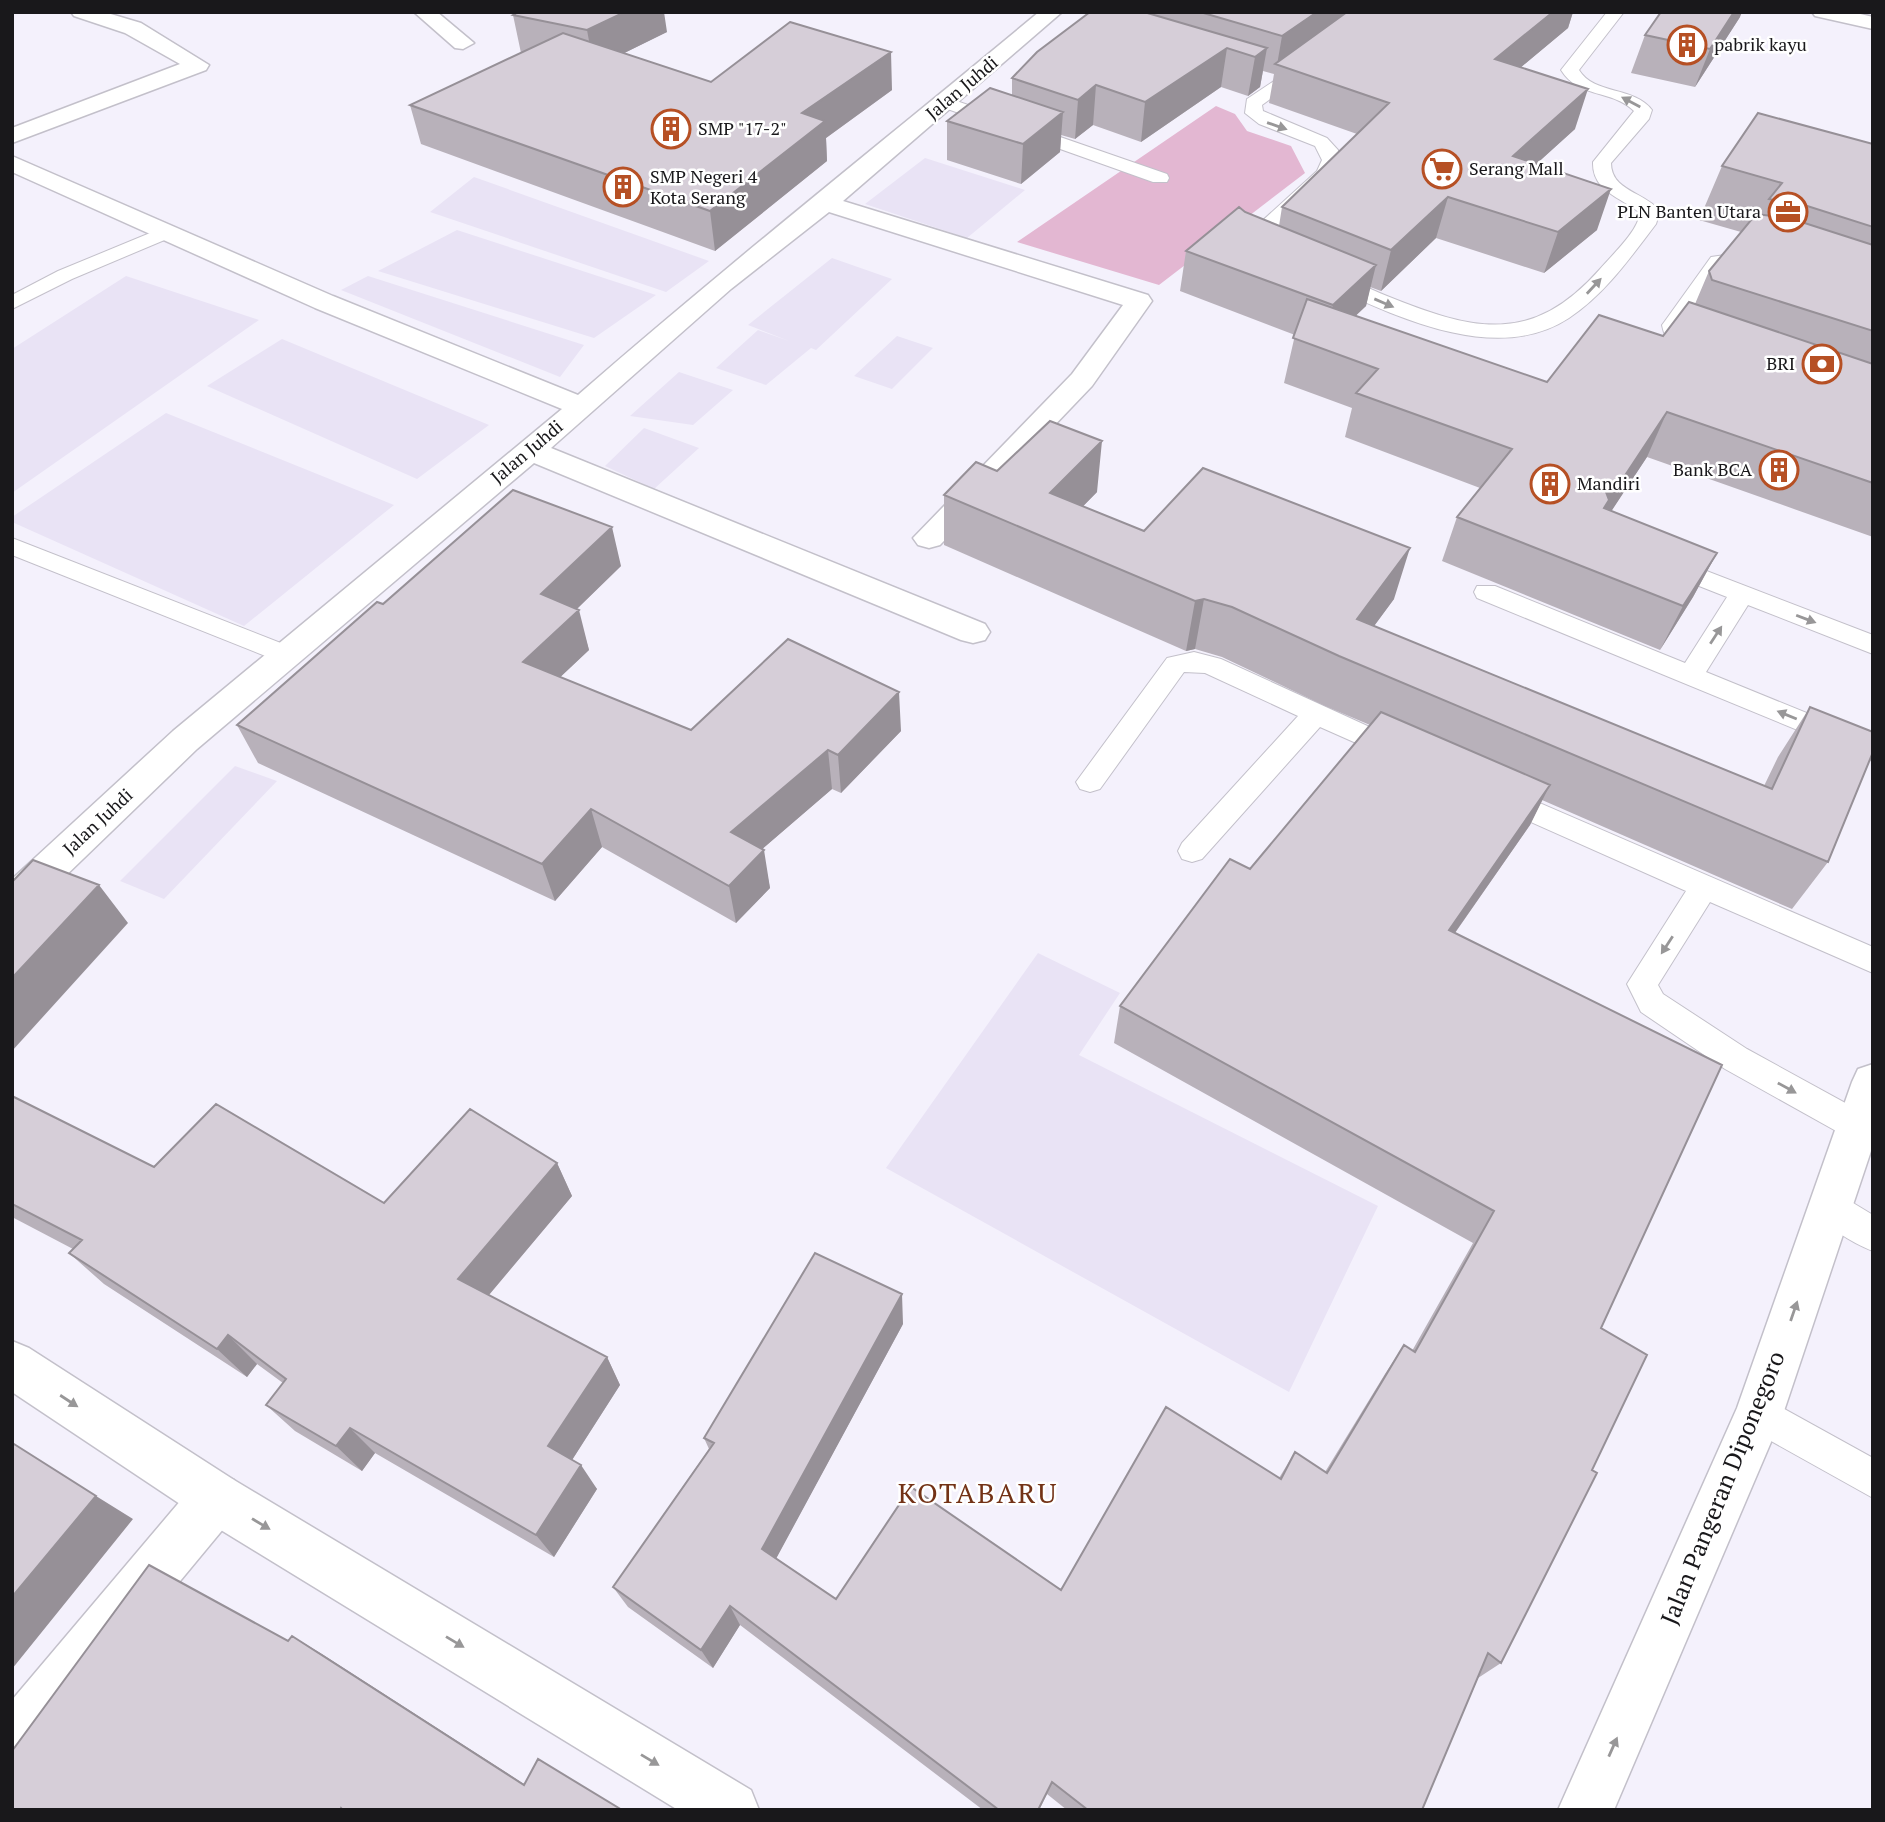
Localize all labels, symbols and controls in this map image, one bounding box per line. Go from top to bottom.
building icon: pabrik kayu [1666,24,1708,66]
place label: pabrik kayu [1714,32,1807,56]
street label: Jalan Juhdi [920,50,1002,124]
one-way arrow [1620,96,1640,108]
building icon: SMP "17-2" [650,108,692,150]
place label: SMP "17-2" [698,116,787,140]
one-way arrow [1266,121,1287,132]
supermarket icon: Serang Mall [1421,148,1463,190]
place label: Serang Mall [1469,156,1564,180]
place label: SMP Negeri 4 Kota Serang [650,164,758,209]
building icon: SMP Negeri 4 Kota Serang [602,166,644,208]
office icon: PLN Banten Utara [1767,191,1809,233]
place label: PLN Banten Utara [1617,199,1761,223]
one-way arrow [1586,277,1602,295]
one-way arrow [1374,298,1395,309]
bank icon: BRI [1801,343,1843,385]
place label: BRI [1766,351,1795,375]
street label: Jalan Juhdi [485,414,567,488]
building icon: Bank BCA [1758,449,1800,491]
place label: Bank BCA [1673,457,1753,481]
building icon: Mandiri [1529,463,1571,505]
place label: Mandiri [1577,471,1640,495]
one-way arrow [1796,614,1817,625]
one-way arrow [1710,625,1723,645]
one-way arrow [1776,710,1797,721]
street label: Jalan Juhdi [57,783,137,860]
one-way arrow [1661,935,1674,955]
one-way arrow [1778,1082,1797,1094]
one-way arrow [1789,1300,1800,1321]
street label: Jalan Pangeran Diponegoro [1652,1346,1792,1629]
one-way arrow [60,1395,79,1408]
district label: KOTABARU [898,1474,1058,1511]
one-way arrow [251,1518,270,1531]
one-way arrow [446,1636,465,1649]
one-way arrow [1607,1737,1619,1757]
one-way arrow [640,1754,659,1767]

